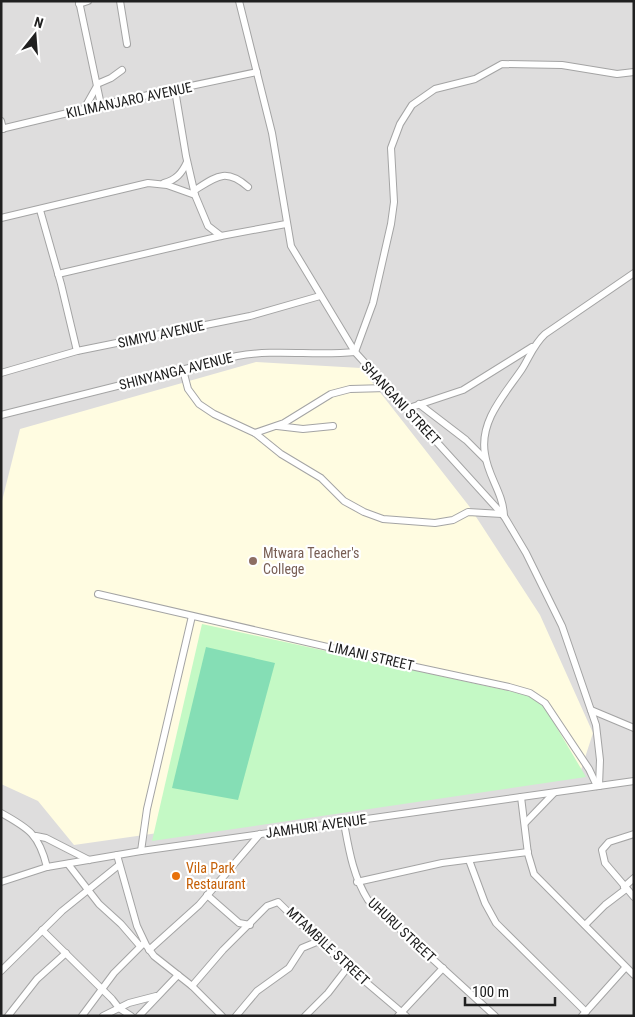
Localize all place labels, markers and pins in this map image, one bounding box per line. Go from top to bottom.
place label: Mtwara Teacher's College [263,545,360,577]
marker: Mtwara Teacher's College [247,555,259,567]
place label: Vila Park Restaurant [186,860,246,892]
marker: Vila Park Restaurant [170,870,182,882]

